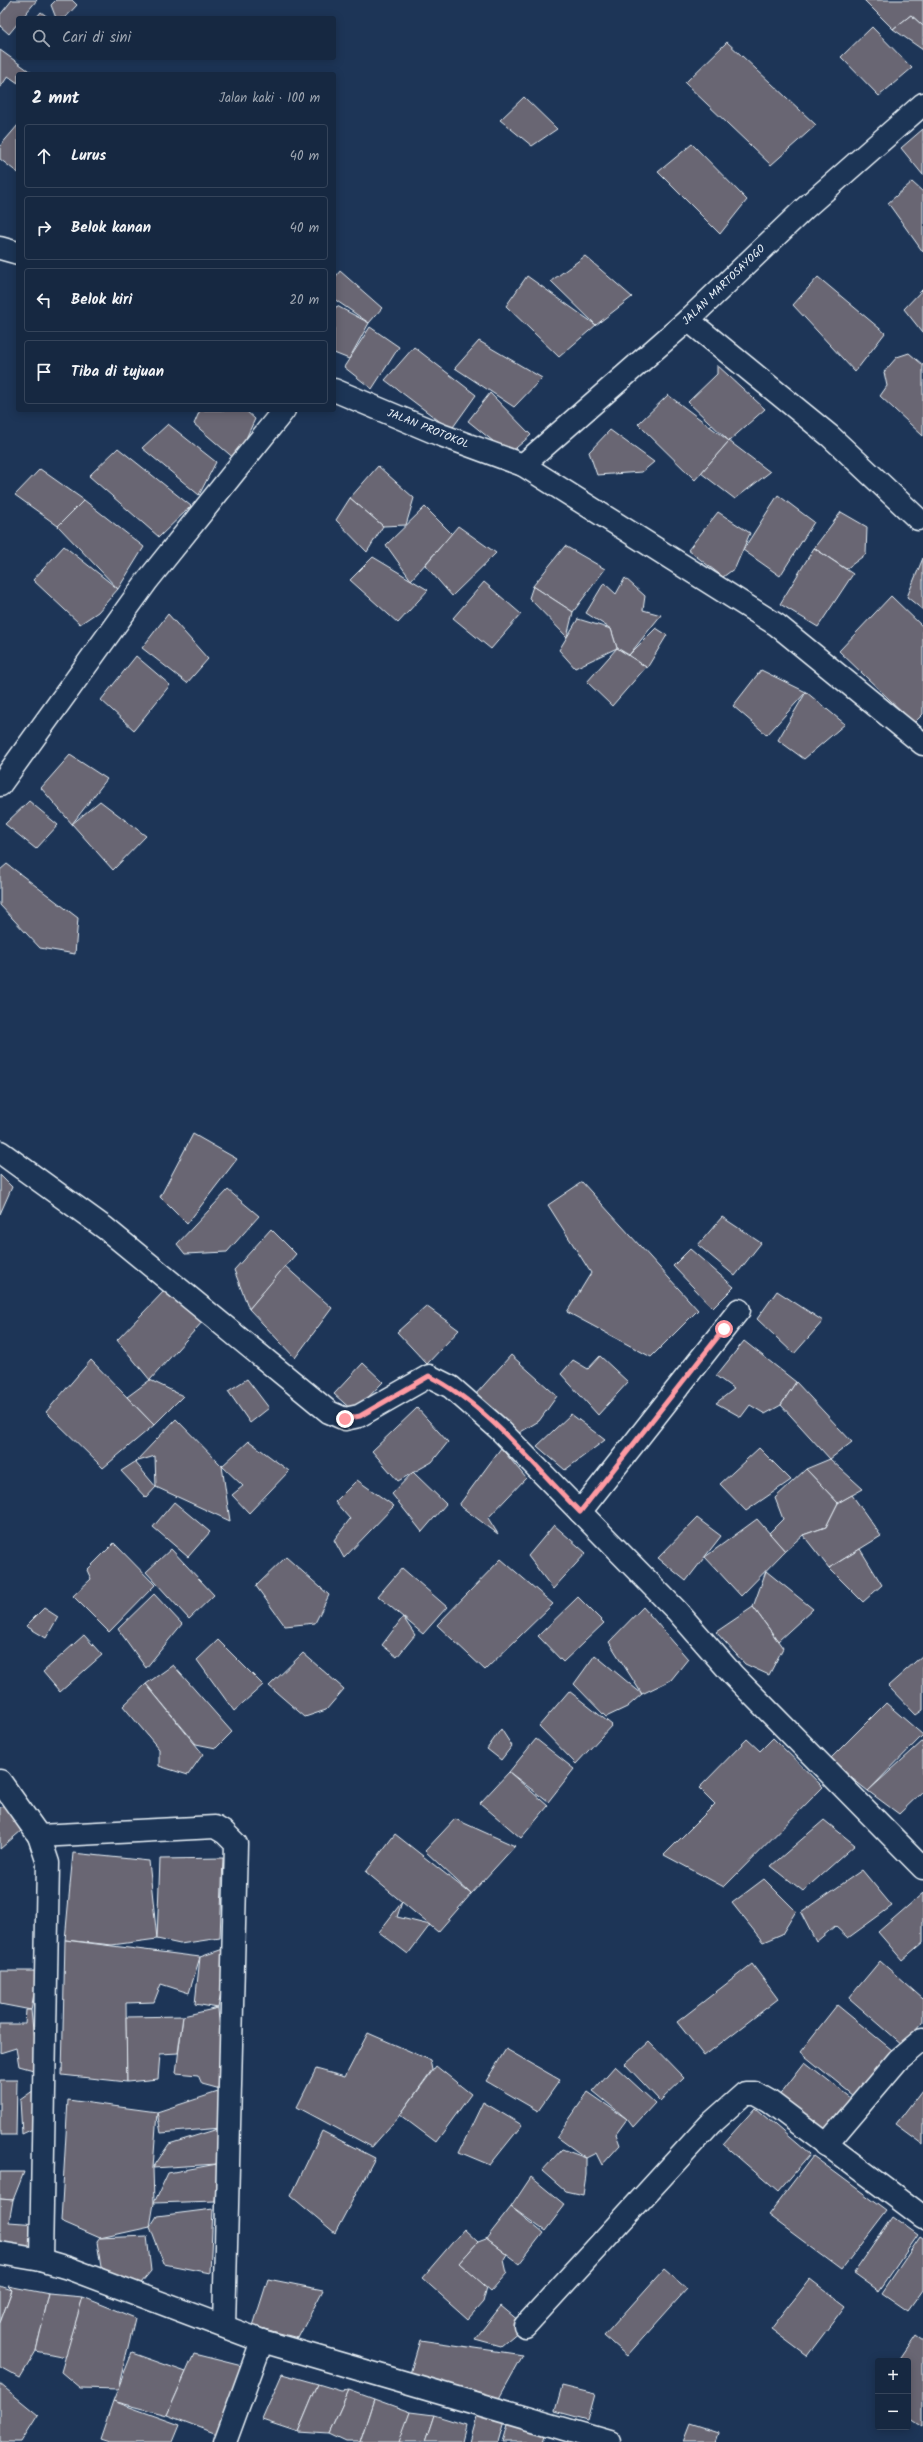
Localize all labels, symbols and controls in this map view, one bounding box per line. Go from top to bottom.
search box [16,16,336,60]
text: Cari di sini [62,26,131,50]
icon: search [30,27,52,49]
text: 2 mnt [32,85,79,112]
text: Jalan kaki · 100 m [219,88,320,109]
text: Lurus [71,144,106,168]
icon: ahead [33,145,55,167]
text: 40 m [290,146,319,167]
text: Belok kanan [71,216,151,240]
icon: right [33,217,55,239]
text: 40 m [290,218,319,239]
street label: JALAN MARTOSAYOGO [678,240,770,330]
text: Belok kiri [71,288,132,312]
icon: left [33,289,55,311]
text: 20 m [289,290,319,311]
text: Tiba di tujuan [71,360,164,384]
icon: arrive [33,361,55,383]
street label: JALAN PROTOKOL [384,404,472,454]
route start [715,1320,733,1338]
route end [336,1410,354,1428]
map controls [875,2358,911,2430]
button: + [875,2358,911,2394]
button: − [875,2394,911,2430]

